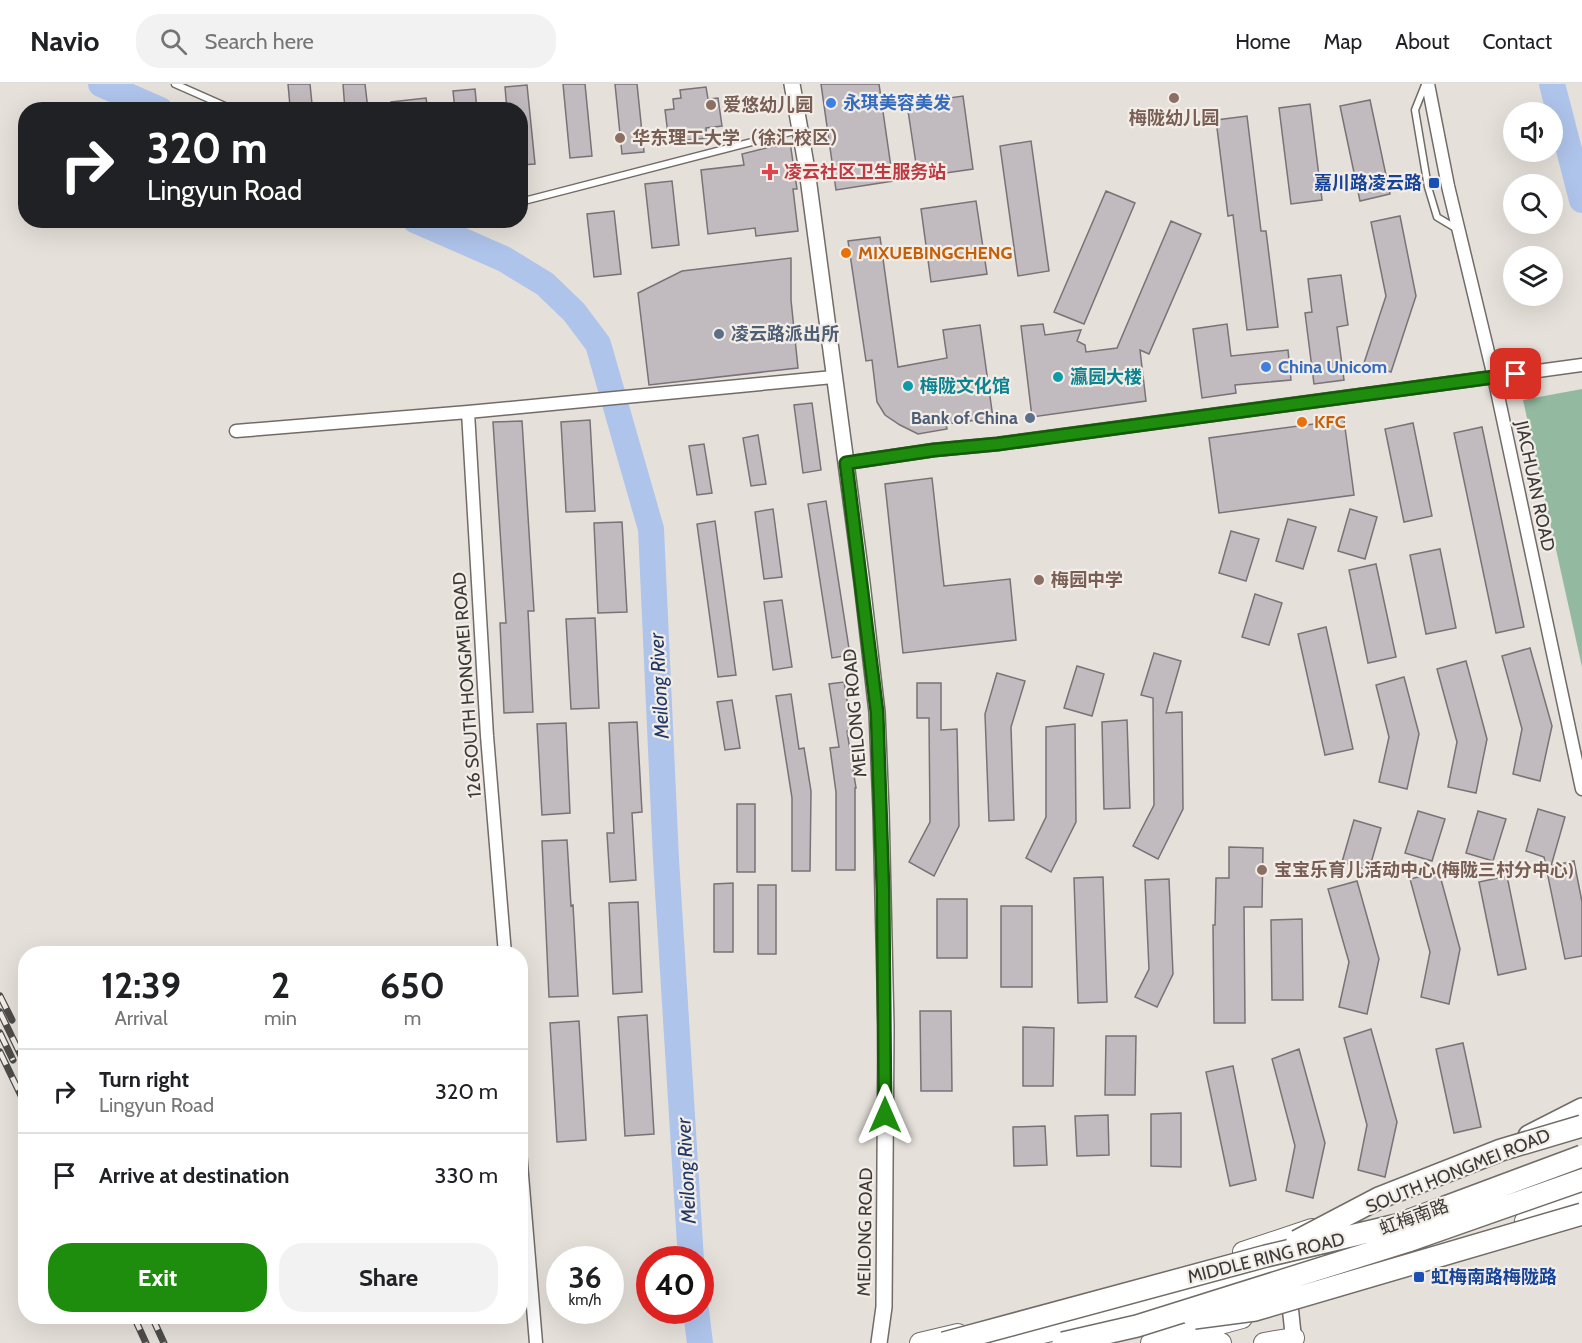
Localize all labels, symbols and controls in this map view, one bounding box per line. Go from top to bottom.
search box [136,14,556,68]
text: Navio [30,24,100,58]
icon: search [157,25,190,58]
text: Search here [205,28,314,55]
text: Home [1235,29,1291,54]
text: Map [1324,29,1362,54]
text: About [1395,29,1449,54]
text: Contact [1482,29,1552,54]
marker: 梅陇幼儿园 [1167,91,1181,105]
place label: 永琪美容美发 [843,92,951,114]
place label: 爱悠幼儿园 [723,94,813,116]
marker: 永琪美容美发 [824,96,838,110]
marker: 爱悠幼儿园 [704,98,718,112]
map controls [1503,102,1563,306]
button: sound [1503,102,1563,162]
place label: 梅陇幼儿园 [1129,107,1219,129]
text: 320 m [147,122,267,174]
icon: right [48,126,126,204]
place label: 华东理工大学（徐汇校区） [632,127,848,149]
marker: 华东理工大学（徐汇校区） [613,131,627,145]
place label: 凌云社区卫生服务站 [784,161,946,183]
marker: 凌云社区卫生服务站 [761,163,779,181]
place label: 嘉川路凌云路 [1314,172,1422,194]
text: Lingyun Road [147,174,302,207]
button: search [1503,174,1563,234]
marker: 嘉川路凌云路 [1427,176,1441,190]
place label: MIXUEBINGCHENG [858,242,1012,264]
marker: MIXUEBINGCHENG [839,246,853,260]
button: layers [1503,246,1563,306]
place label: 凌云路派出所 [731,323,839,345]
marker: 凌云路派出所 [712,327,726,341]
pin [1490,348,1541,399]
place label: China Unicom [1278,356,1387,378]
icon: arrive [1499,357,1532,390]
marker: China Unicom [1259,360,1273,374]
place label: 瀛园大楼 [1070,366,1142,388]
marker: 瀛园大楼 [1051,370,1065,384]
place label: 梅陇文化馆 [920,375,1010,397]
marker: 梅陇文化馆 [901,379,915,393]
place label: Bank of China [911,407,1018,429]
marker: Bank of China [1023,411,1037,425]
place label: KFC [1314,411,1346,433]
marker: KFC [1295,415,1309,429]
street label: JIACHUAN ROAD [1510,418,1560,553]
place label: 梅园中学 [1051,569,1123,591]
street label: 126 SOUTH HONGMEI ROAD [448,571,486,799]
marker: 梅园中学 [1032,573,1046,587]
water label: Meilong River [644,632,674,741]
street label: MEILONG ROAD [838,648,872,778]
place label: 宝宝乐育儿活动中心(梅陇三村分中心) [1274,859,1574,881]
marker: 宝宝乐育儿活动中心(梅陇三村分中心) [1255,863,1269,877]
text: 12:39 [101,963,181,1007]
text: 2 [271,963,290,1007]
text: 650 [380,963,445,1007]
text: Arrival [114,1006,168,1030]
text: min [264,1006,297,1030]
text: m [404,1006,421,1030]
text: Turn right [99,1066,189,1093]
icon: right [48,1075,81,1108]
text: 320 m [435,1078,498,1105]
position arrow [853,1083,917,1147]
text: Lingyun Road [99,1093,214,1117]
water label: Meilong River [671,1117,701,1226]
street label: SOUTH HONGMEI ROAD [1363,1124,1553,1218]
icon: arrive [48,1159,81,1192]
text: Arrive at destination [99,1162,289,1189]
text: 330 m [435,1162,498,1189]
street label: MEILONG ROAD [853,1167,877,1297]
street label: 虹梅南路 [1376,1194,1452,1240]
street label: MIDDLE RING ROAD [1185,1228,1347,1288]
button: Exit [48,1243,267,1312]
button: Share [279,1243,498,1312]
speed limit sign: 40 [636,1246,714,1324]
text: 36 [568,1259,602,1296]
place label: 虹梅南路梅陇路 [1431,1266,1557,1288]
marker: 虹梅南路梅陇路 [1412,1270,1426,1284]
text: km/h [569,1291,601,1309]

